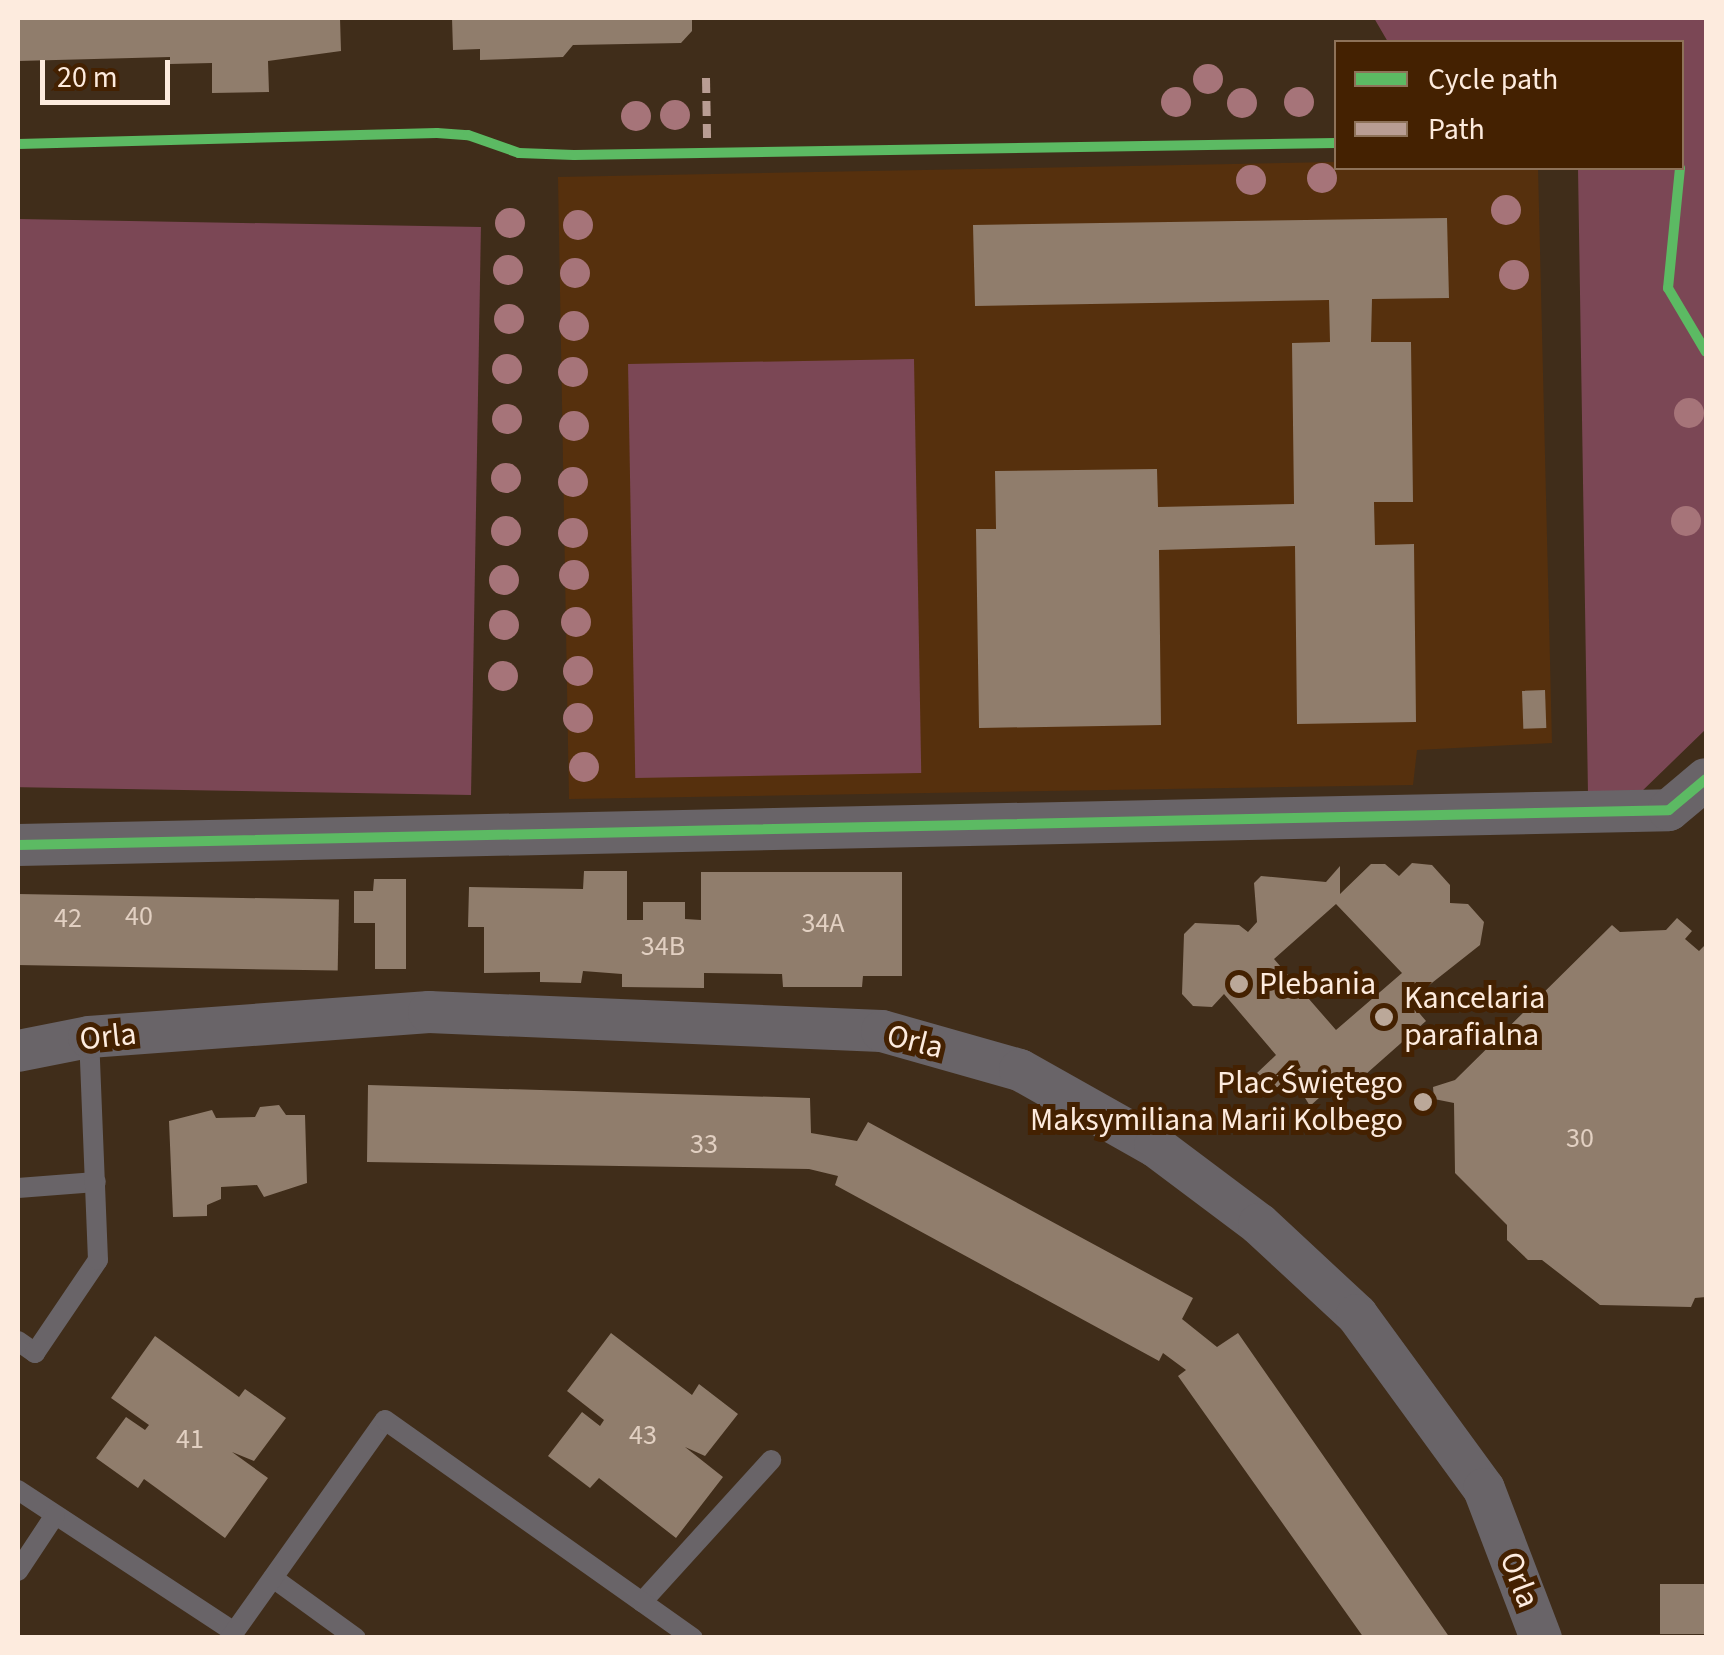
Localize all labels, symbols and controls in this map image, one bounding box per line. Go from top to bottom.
scale bar [45,40,175,102]
legend [1334,40,1684,170]
text: 20 m [57,56,118,99]
text: Cycle path [1428,58,1558,101]
text: Path [1428,108,1485,151]
house number: 40 [125,899,153,933]
house number: 42 [54,901,82,935]
house number: 34A [801,906,845,940]
house number: 34B [641,929,685,963]
place label: Plebania [1259,965,1376,1003]
marker: Plebania [1228,973,1250,995]
place label: Kancelaria parafialna [1404,980,1545,1055]
marker: Kancelaria parafialna [1373,1006,1395,1028]
street label: Orla [78,1015,138,1059]
street label: Orla [883,1017,947,1067]
place label: Plac Świętego Maksymiliana Marii Kolbego [1030,1065,1403,1140]
marker: Plac Świętego Maksymiliana Marii Kolbego [1412,1091,1434,1113]
house number: 30 [1566,1121,1594,1155]
house number: 33 [690,1127,718,1161]
house number: 43 [629,1418,657,1452]
house number: 41 [176,1422,204,1456]
street label: Orla [1491,1547,1547,1613]

